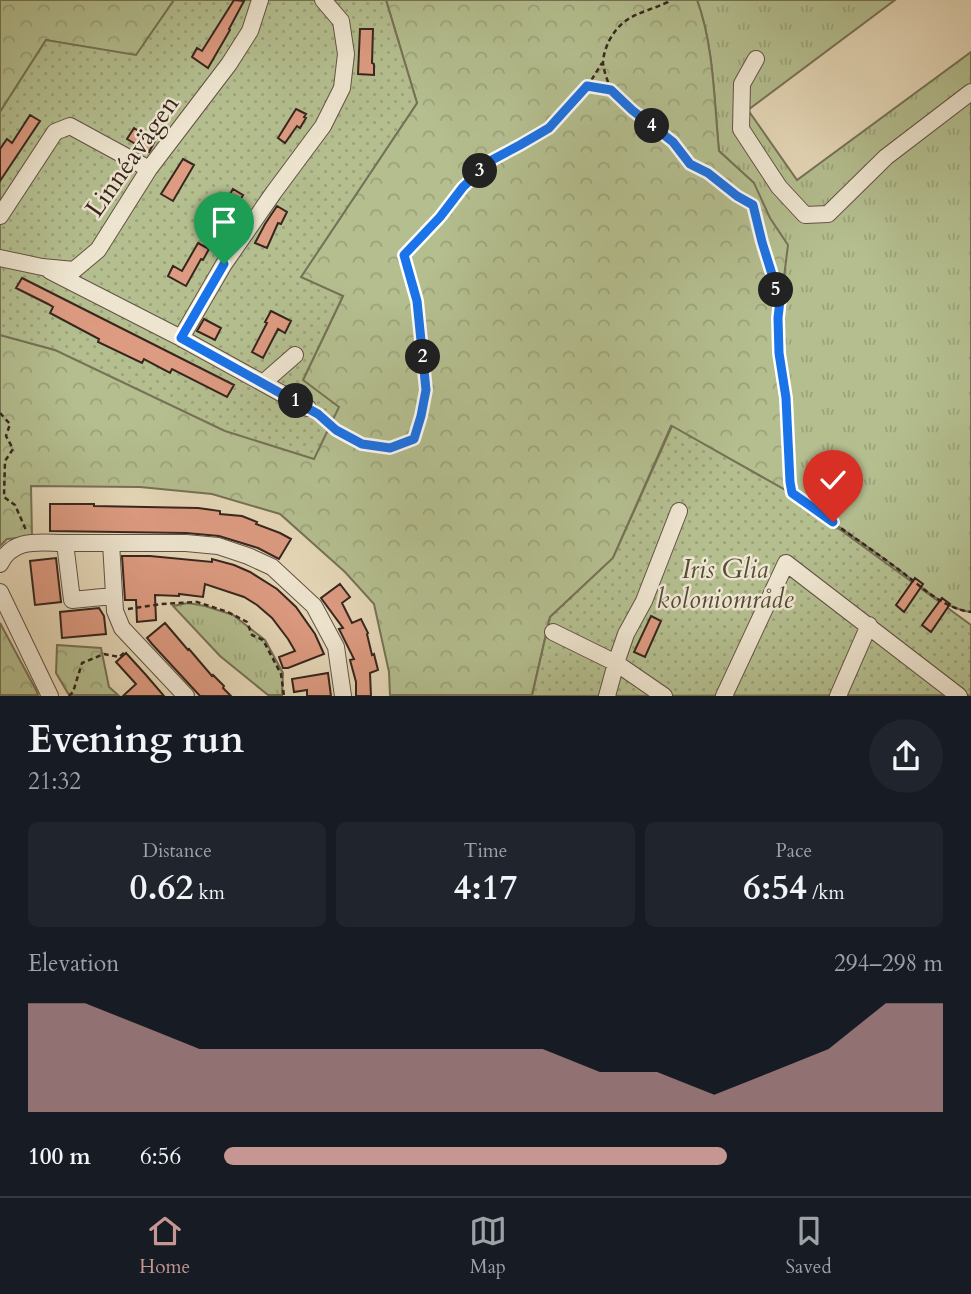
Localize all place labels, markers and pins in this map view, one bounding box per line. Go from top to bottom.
pin: 4 [634,108,670,144]
pin: 3 [462,154,498,188]
pin [194,192,254,264]
pin: 5 [758,272,794,308]
pin: 2 [406,340,440,374]
pin: 1 [278,384,314,418]
pin [803,450,863,522]

